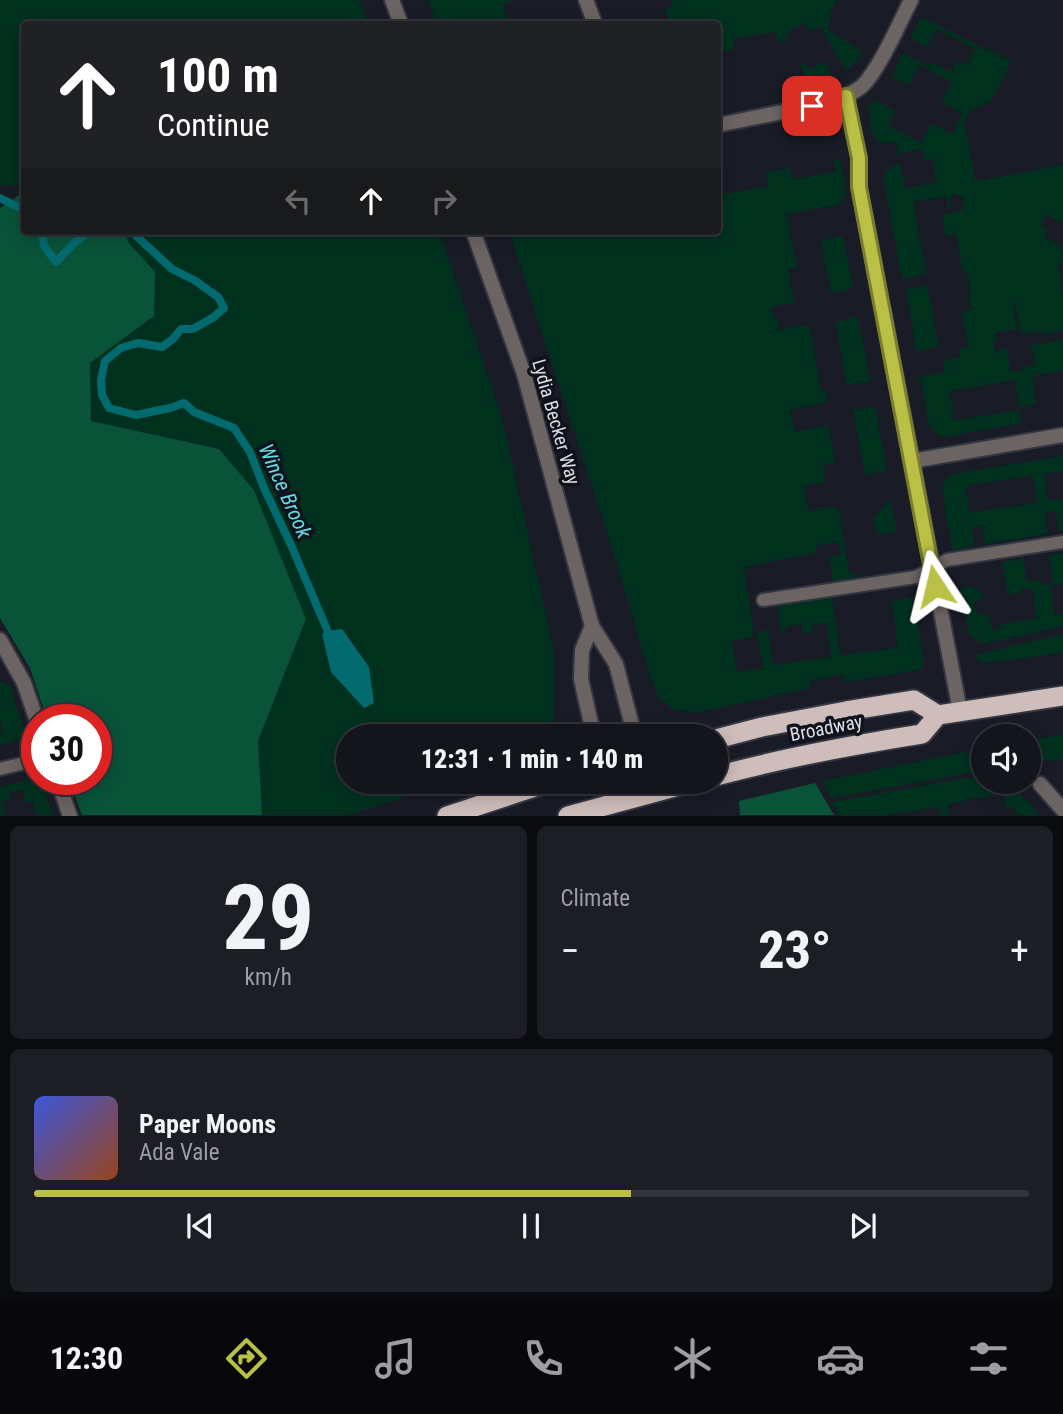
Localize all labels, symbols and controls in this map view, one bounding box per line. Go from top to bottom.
text: 100 m [157,47,279,104]
icon: ahead [42,49,133,140]
pin [782,76,842,136]
icon: arrive [793,87,831,125]
text: Continue [157,106,269,144]
icon: left [279,182,317,220]
icon: ahead [352,182,390,220]
icon: right [425,182,463,220]
street label: Lydia Becker Way [527,357,585,487]
water label: Wince Brook [254,440,317,543]
position arrow [898,549,972,623]
speed limit sign: 30 [21,704,112,795]
street label: Broadway [788,710,864,746]
map controls [971,724,1041,794]
button: sound [971,724,1041,794]
text: 12:31 · 1 min · 140 m [421,744,643,774]
text: 29 [222,865,314,971]
text: Climate [561,885,630,912]
text: 23° [758,920,831,981]
text: − [561,929,580,973]
text: + [1010,929,1029,973]
text: km/h [245,964,292,991]
text: Paper Moons [139,1109,276,1139]
text: Ada Vale [139,1139,219,1166]
icon: previous [181,1207,219,1245]
icon: pause [512,1207,550,1245]
icon: next [844,1207,882,1245]
icon: directions [222,1334,271,1383]
icon: music [371,1334,420,1383]
icon: phone [519,1334,568,1383]
icon: climate [668,1334,717,1383]
icon: car [816,1334,865,1383]
icon: filters [964,1334,1013,1383]
text: 12:30 [50,1339,123,1377]

